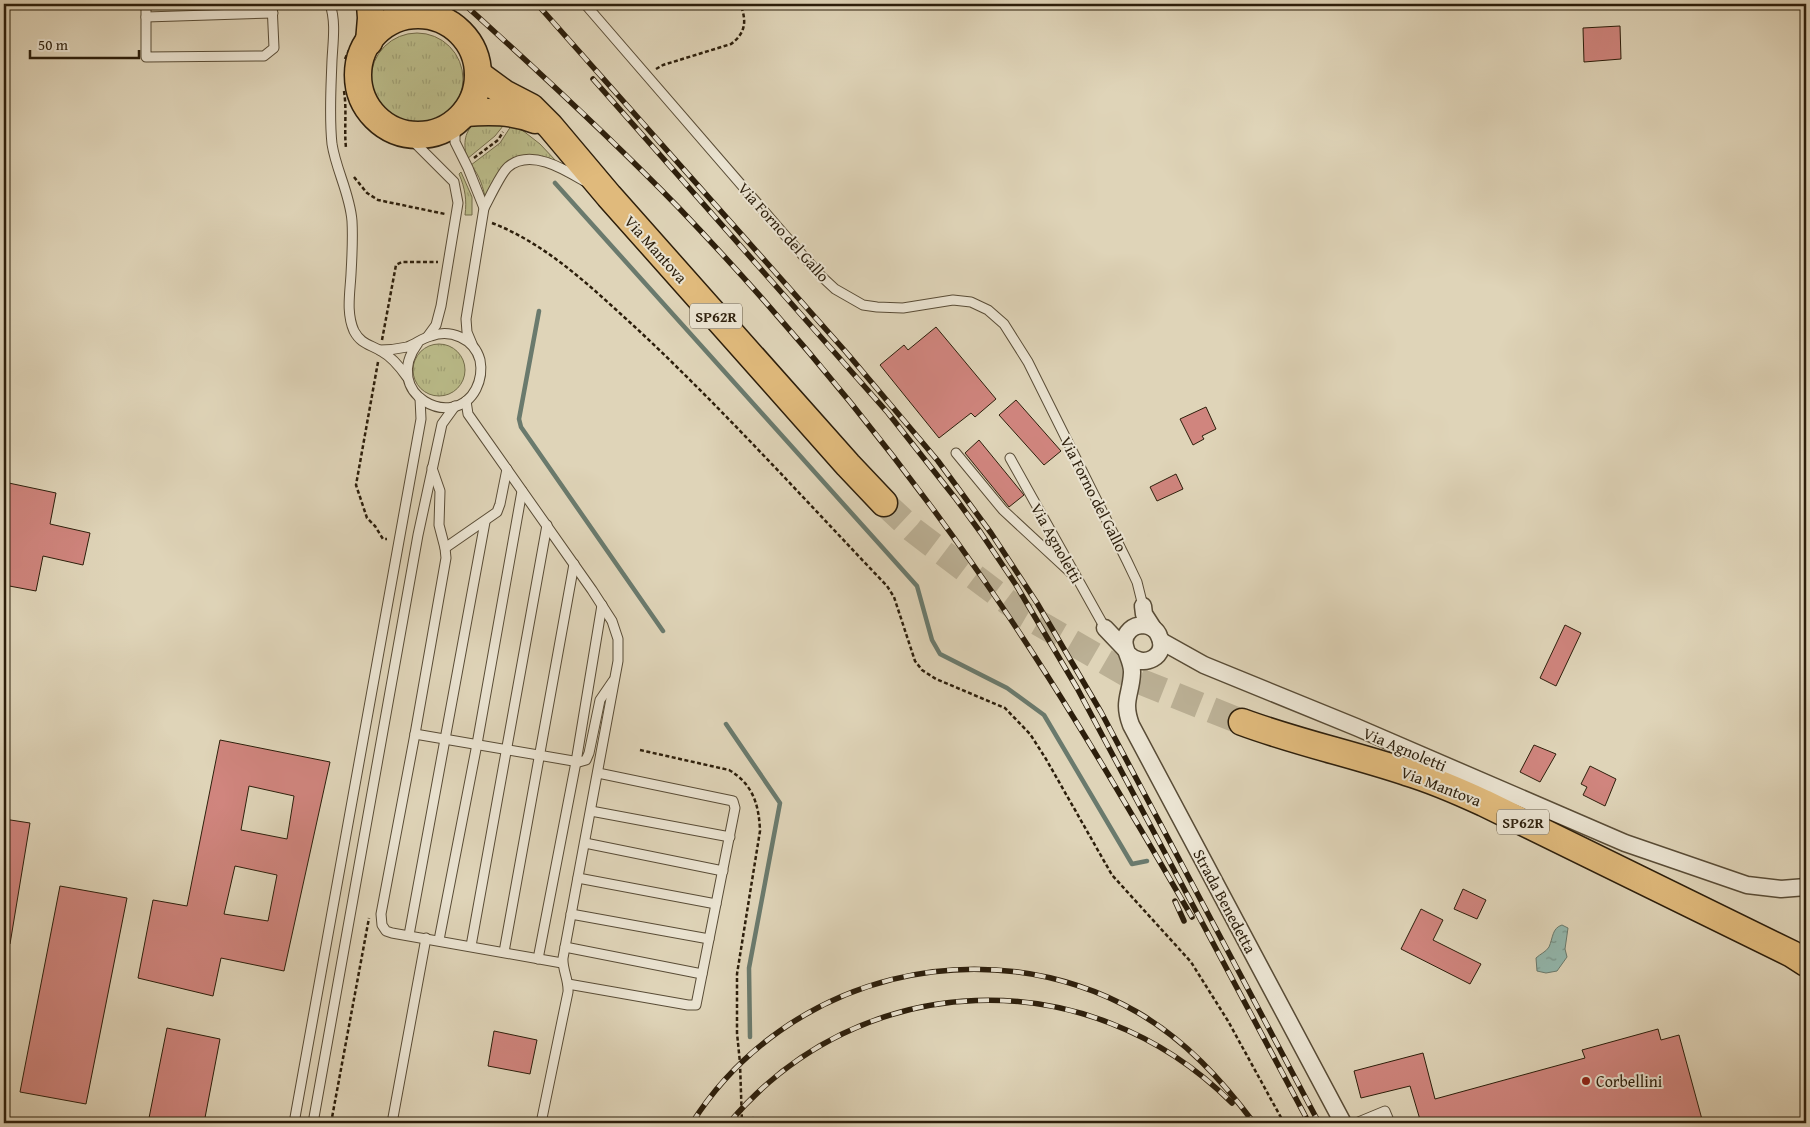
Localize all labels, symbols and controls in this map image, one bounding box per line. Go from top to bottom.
scale bar [30,28,139,60]
text: 50 m [38,34,69,55]
street label: Via Forno del Gallo [733,177,835,287]
street label: Via Mantova [619,210,693,289]
road number: SP62R [690,304,742,328]
street label: Via Forno del Gallo [1055,432,1133,556]
street label: Via Agnoletti [1025,498,1089,588]
street label: Via Agnoletti [1360,721,1451,778]
street label: Via Mantova [1397,760,1485,812]
road number: SP62R [1497,810,1549,834]
street label: Strada Benedetta [1187,845,1263,958]
place label: Corbellini [1596,1069,1663,1093]
marker: Corbellini [1580,1075,1592,1087]

